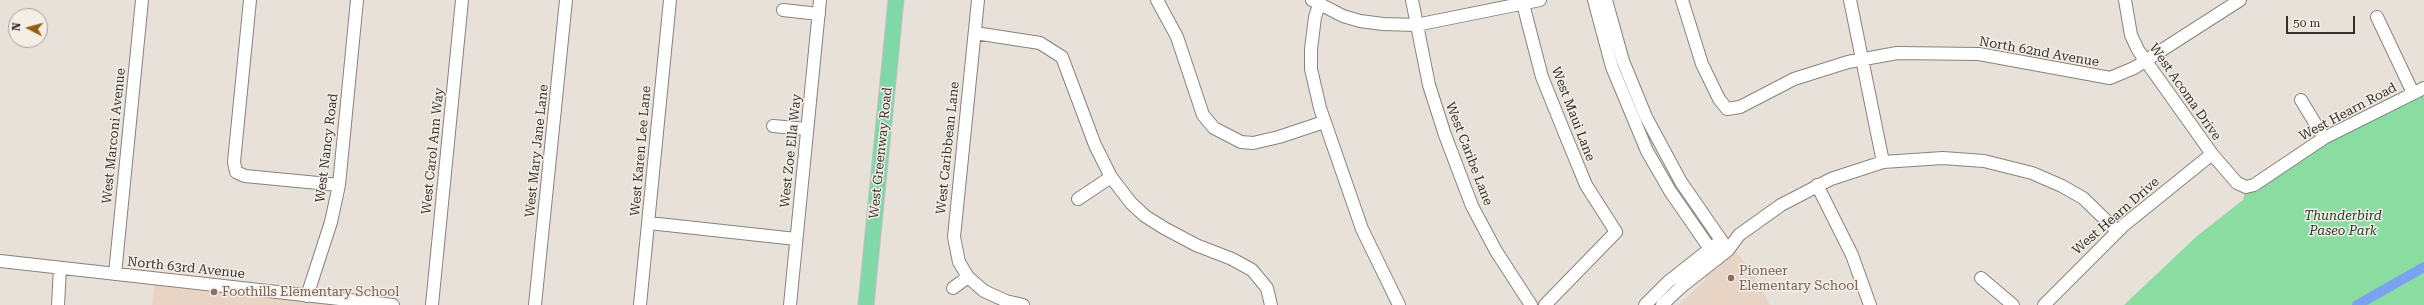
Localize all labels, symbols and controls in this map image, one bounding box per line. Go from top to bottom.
north arrow [8,8,48,48]
scale bar [2288,8,2357,34]
text: 50 m [2293,16,2320,30]
text: N [10,22,23,32]
street label: North 62nd Avenue [1978,34,2100,70]
street label: West Acoma Drive [2146,41,2224,143]
street label: West Maui Lane [1548,65,1598,163]
street label: West Marconi Avenue [99,67,129,205]
street label: West Hearn Road [2297,80,2399,144]
street label: West Caribbean Lane [933,81,963,215]
street label: West Mary Jane Lane [522,84,552,218]
street label: West Karen Lee Lane [628,85,654,217]
street label: West Greenway Road [866,86,896,220]
street label: West Carol Ann Way [419,87,447,215]
street label: West Nancy Road [313,92,341,204]
street label: West Zoe Ella Way [777,93,805,209]
street label: West Caribe Lane [1442,100,1496,208]
street label: West Hearn Drive [2069,174,2163,258]
park label: Thunderbird Paseo Park [2304,208,2382,239]
street label: North 63rd Avenue [126,254,246,282]
place label: Pioneer Elementary School [1739,263,1858,294]
marker: Pioneer Elementary School [1726,273,1736,283]
place label: Foothills Elementary School [222,284,399,300]
marker: Foothills Elementary School [209,287,219,297]

